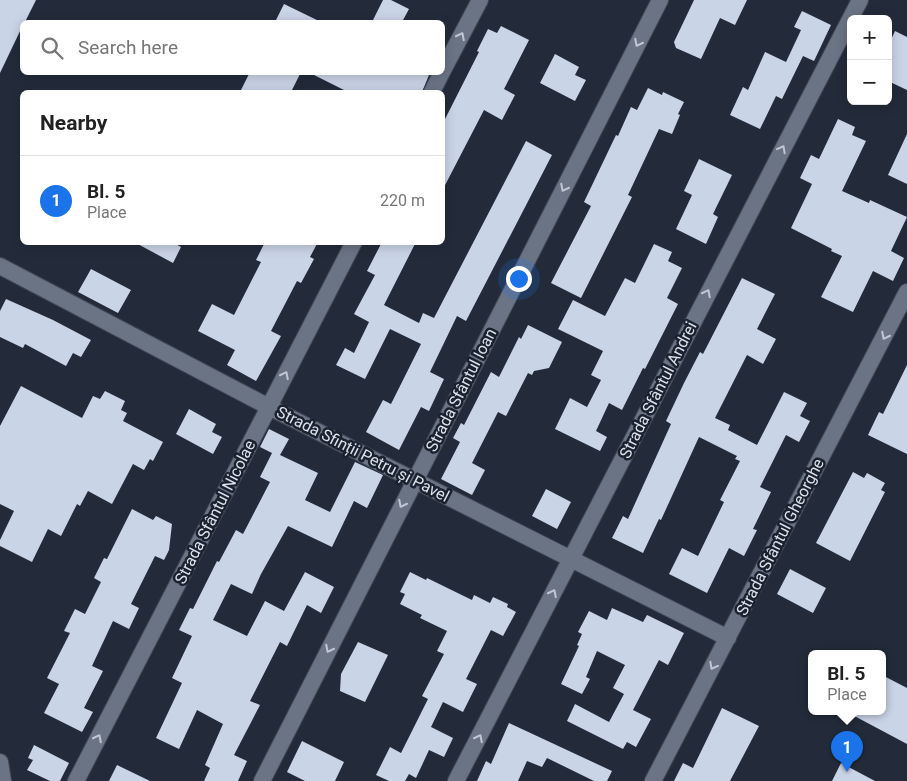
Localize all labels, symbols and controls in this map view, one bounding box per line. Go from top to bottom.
map controls [847,15,892,105]
button: + [847,15,892,60]
search box [20,20,445,75]
one-way arrow [455,32,465,41]
icon: search [38,34,66,62]
text: Search here [78,36,178,59]
one-way arrow [634,38,644,47]
button: − [847,60,892,105]
text: Nearby [40,111,107,135]
one-way arrow [776,145,786,154]
text: Bl. 5 [87,180,125,203]
one-way arrow [560,183,570,192]
text: 1 [51,191,61,210]
text: 220 m [380,191,425,210]
text: Place [87,203,127,222]
your location [506,266,532,292]
one-way arrow [701,289,711,298]
street label: Strada Sfântul Andrei [615,319,701,461]
street label: Strada Sfântul Ioan [422,325,500,455]
one-way arrow [881,330,891,339]
one-way arrow [279,372,289,381]
street label: Strada Sfinții Petru și Pavel [273,402,452,507]
street label: Strada Sfântul Nicolae [171,437,259,587]
street label: Strada Sfântul Gheorghe [732,455,828,619]
one-way arrow [398,499,408,508]
one-way arrow [547,590,557,599]
one-way arrow [325,644,335,653]
popup [808,650,886,715]
one-way arrow [709,661,719,670]
text: Bl. 5 [827,662,866,685]
text: Place [827,685,867,704]
pin: 1 [831,731,863,772]
one-way arrow [92,734,102,743]
one-way arrow [473,734,483,743]

